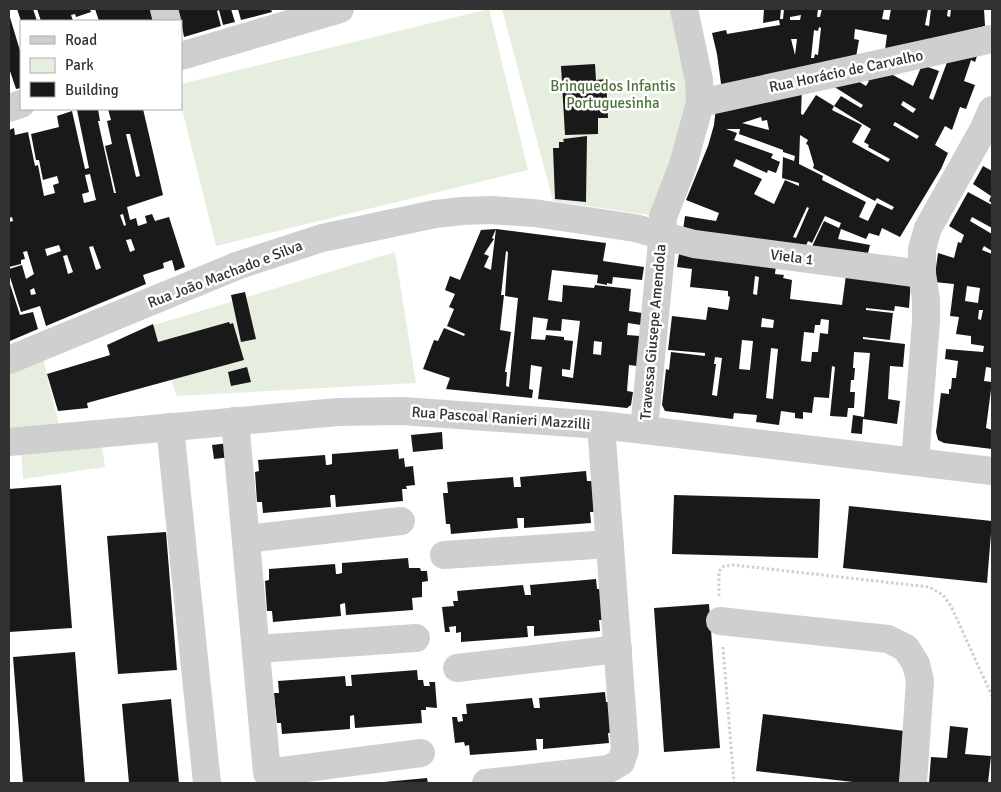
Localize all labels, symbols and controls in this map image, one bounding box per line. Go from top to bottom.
legend [20,20,182,110]
text: Road [65,31,97,49]
street label: Rua Horácio de Carvalho [767,46,925,96]
text: Park [65,56,94,74]
park label: Brinquedos Infantis Portuguesinha [550,77,676,112]
text: Building [65,81,119,99]
street label: Rua João Machado e Silva [145,236,305,312]
street label: Travessa Giusepe Amendola [636,243,670,421]
street label: Viela 1 [769,245,815,269]
street label: Rua Pascoal Ranieri Mazzilli [411,403,591,433]

